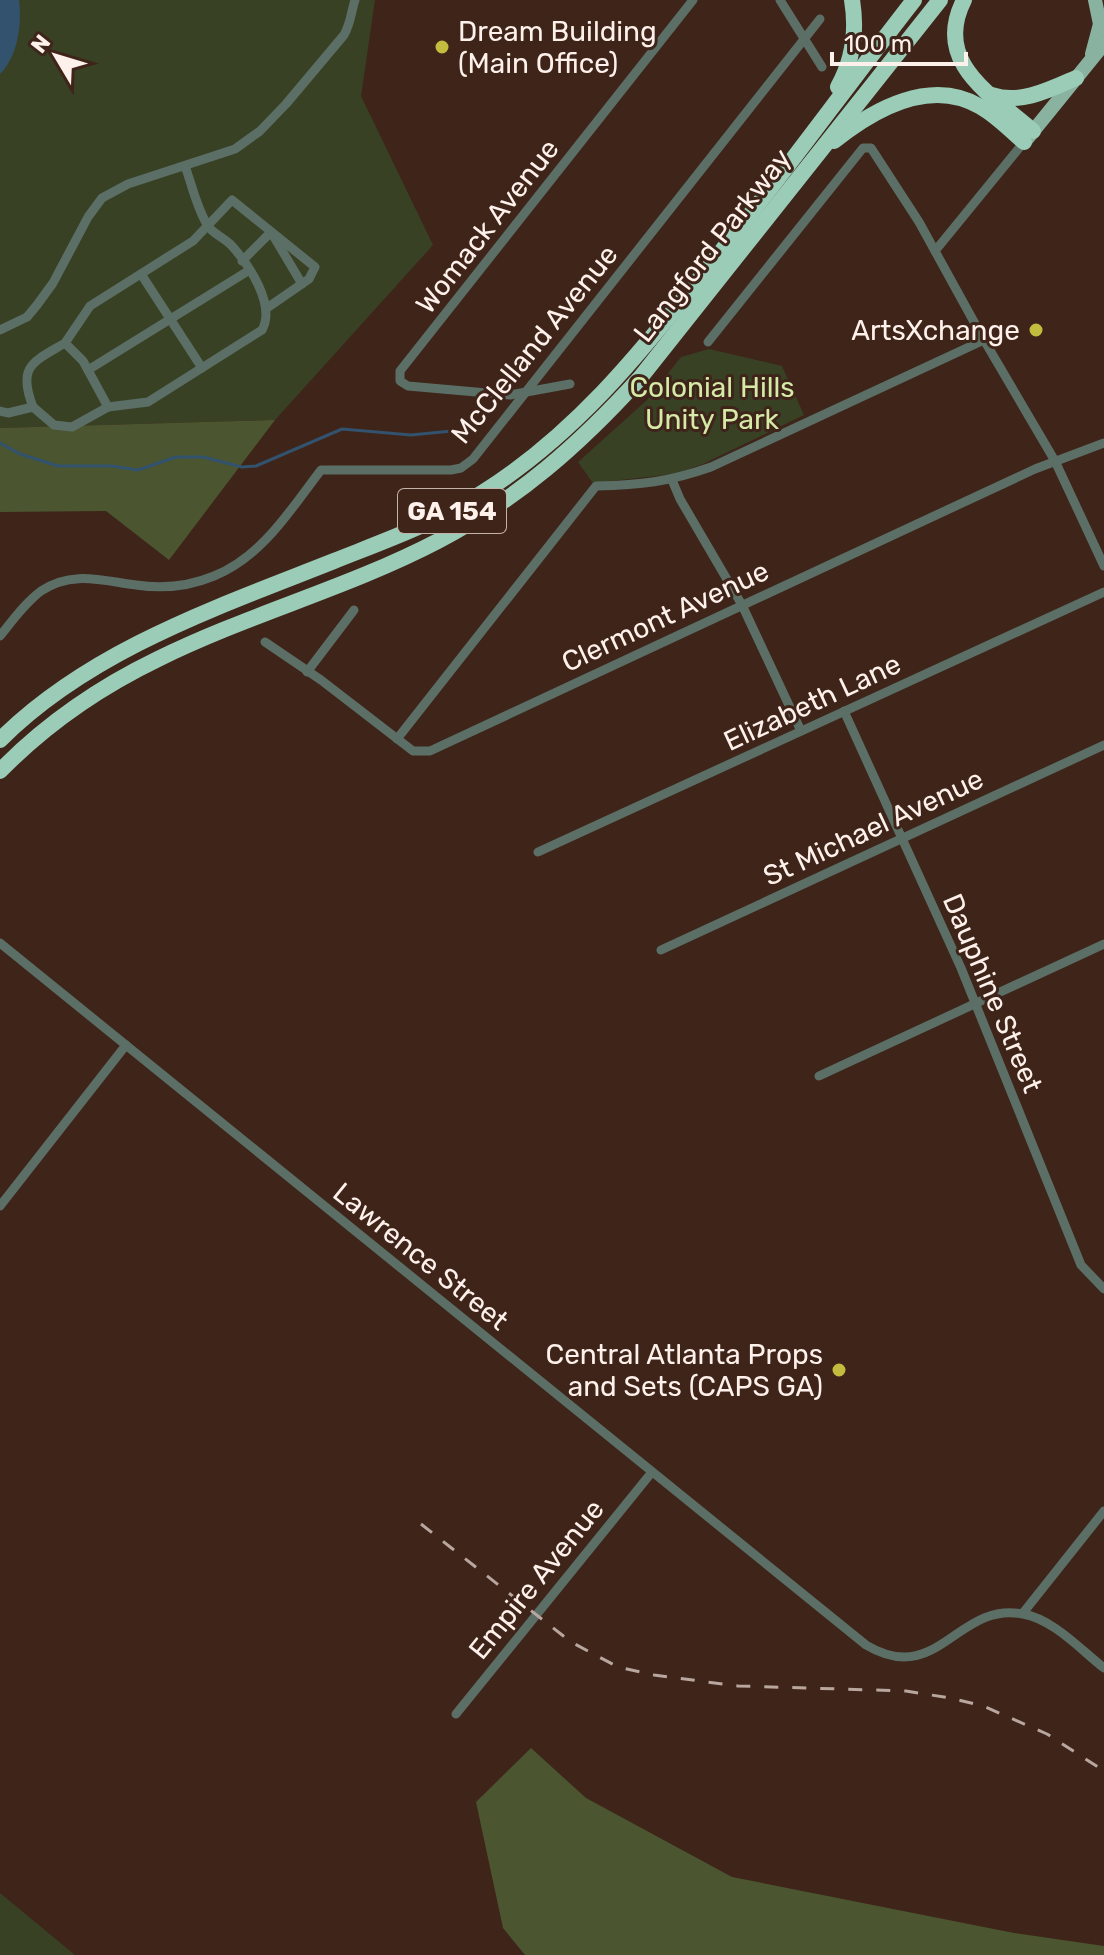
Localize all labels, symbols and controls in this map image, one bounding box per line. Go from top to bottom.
place label: Dream Building (Main Office) [458,15,657,80]
north arrow [16,16,96,96]
scale bar [832,16,966,66]
text: N [25,29,56,59]
text: 100 m [844,30,912,58]
marker: Dream Building (Main Office) [433,38,451,56]
street label: Womack Avenue [409,133,566,320]
street label: Langford Parkway [627,142,798,349]
street label: McClelland Avenue [444,238,625,450]
place label: ArtsXchange [851,314,1020,347]
marker: ArtsXchange [1027,321,1045,339]
park label: Colonial Hills Unity Park [629,371,795,436]
road number: GA 154 [398,489,506,533]
street label: Clermont Avenue [556,554,774,679]
street label: Elizabeth Lane [719,647,906,758]
street label: St Michael Avenue [758,762,988,893]
street label: Dauphine Street [936,889,1049,1098]
street label: Lawrence Street [327,1176,515,1337]
place label: Central Atlanta Props and Sets (CAPS GA) [546,1338,823,1403]
marker: Central Atlanta Props and Sets (CAPS GA) [830,1361,848,1379]
street label: Empire Avenue [462,1493,611,1666]

